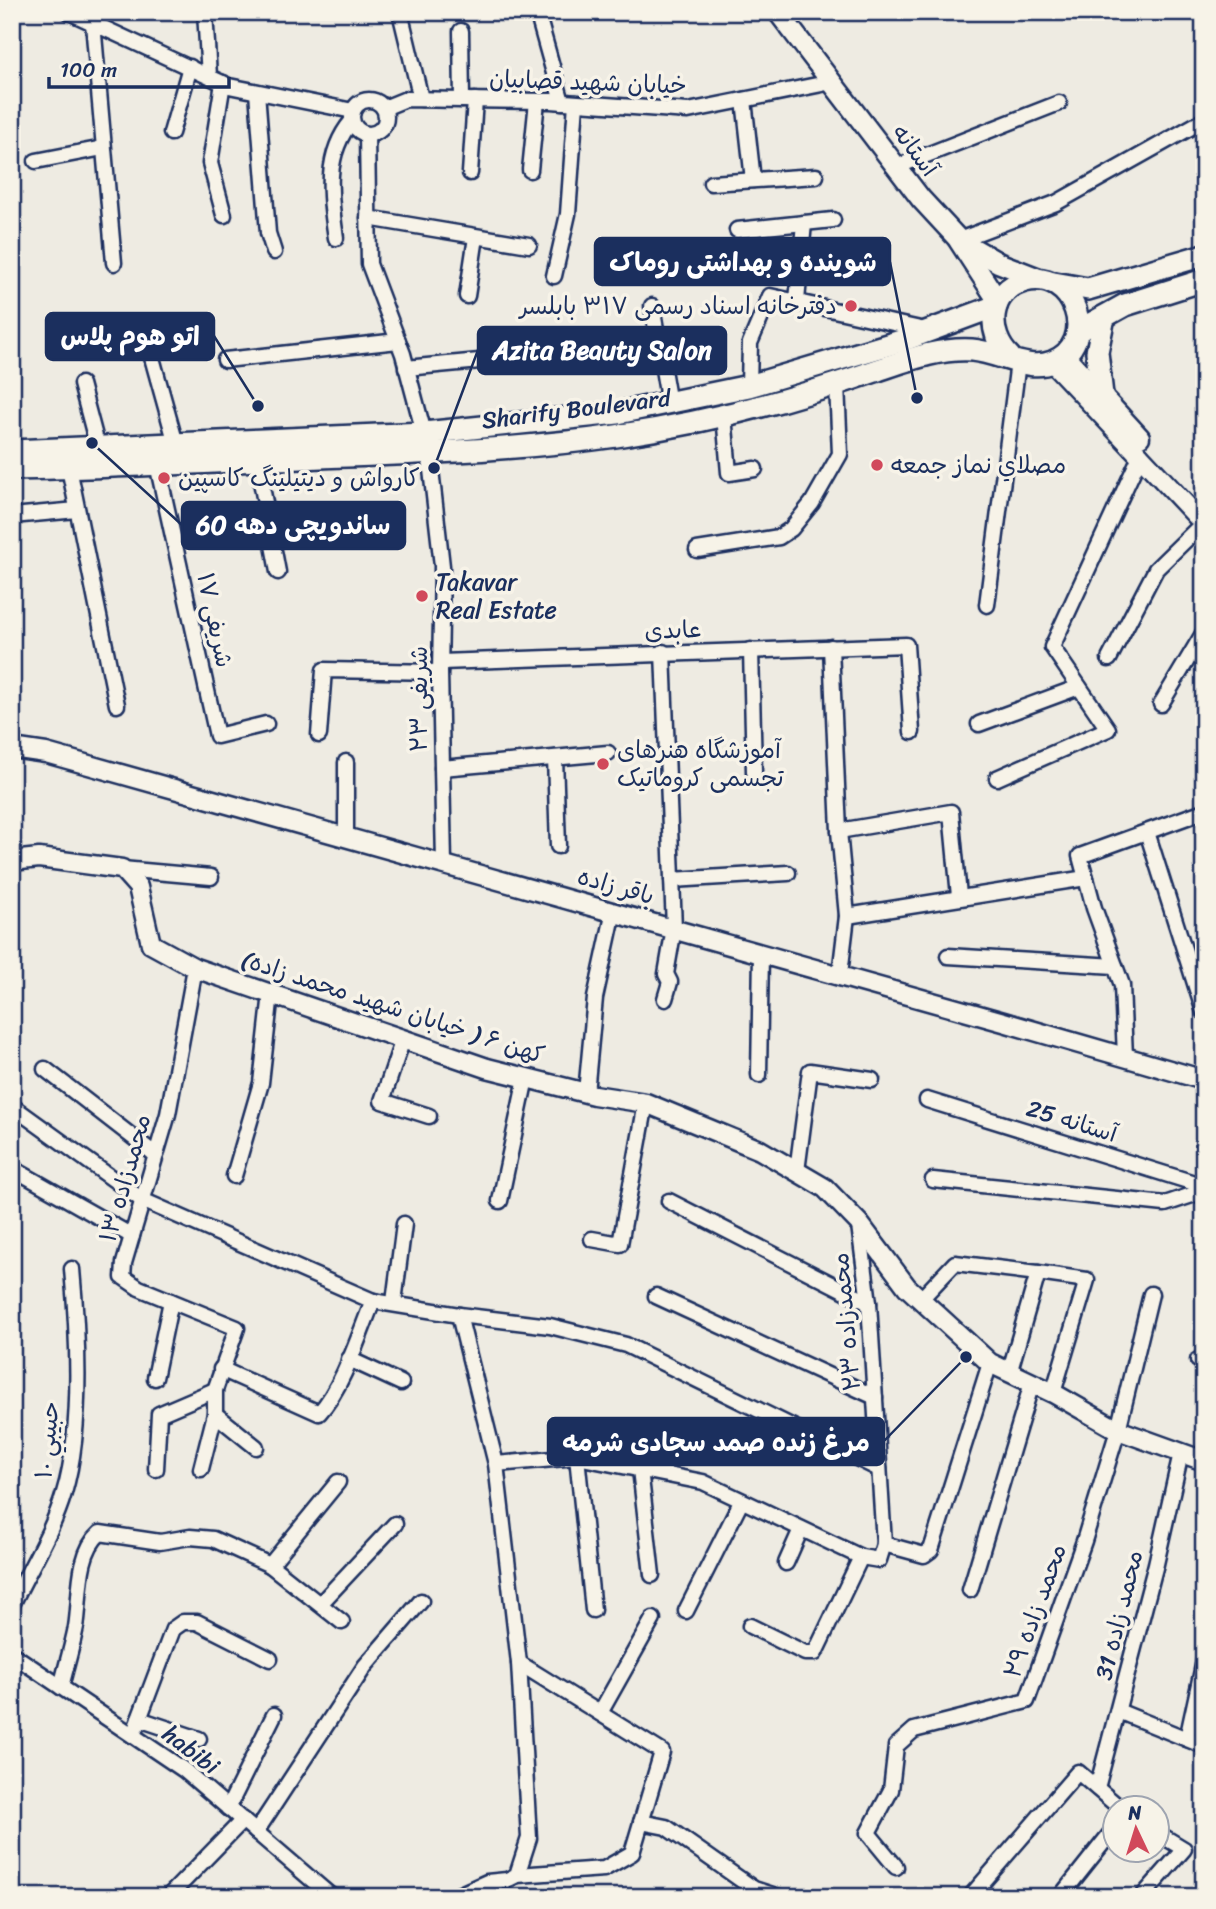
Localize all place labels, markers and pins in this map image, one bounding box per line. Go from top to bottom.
callout: شوینده و بهداشتی روماک [595,238,890,285]
place label: دفترخانه اسناد رسمی ۳۱۷ بابلسر [518,285,837,327]
marker: دفترخانه اسناد رسمی ۳۱۷ بابلسر [843,298,859,314]
callout: اتو هوم پلاس [46,313,214,360]
callout: Azita Beauty Salon [478,327,726,374]
place label: مصلاي نماز جمعه [891,444,1066,486]
place label: کارواش و دیتیلینگ کاسپین [178,457,420,499]
marker: مصلاي نماز جمعه [869,457,885,473]
marker: کارواش و دیتیلینگ کاسپین [156,470,172,486]
callout: ساندویچی دهه 60 [182,502,405,549]
place label: Takavar Real Estate [436,561,557,631]
marker: Takavar Real Estate [414,588,430,604]
place label: آموزشگاه هنرهای تجسمی کروماتیک [617,729,785,799]
marker: آموزشگاه هنرهای تجسمی کروماتیک [595,756,611,772]
callout: مرغ زنده صمد سجادی شرمه [548,1418,884,1465]

